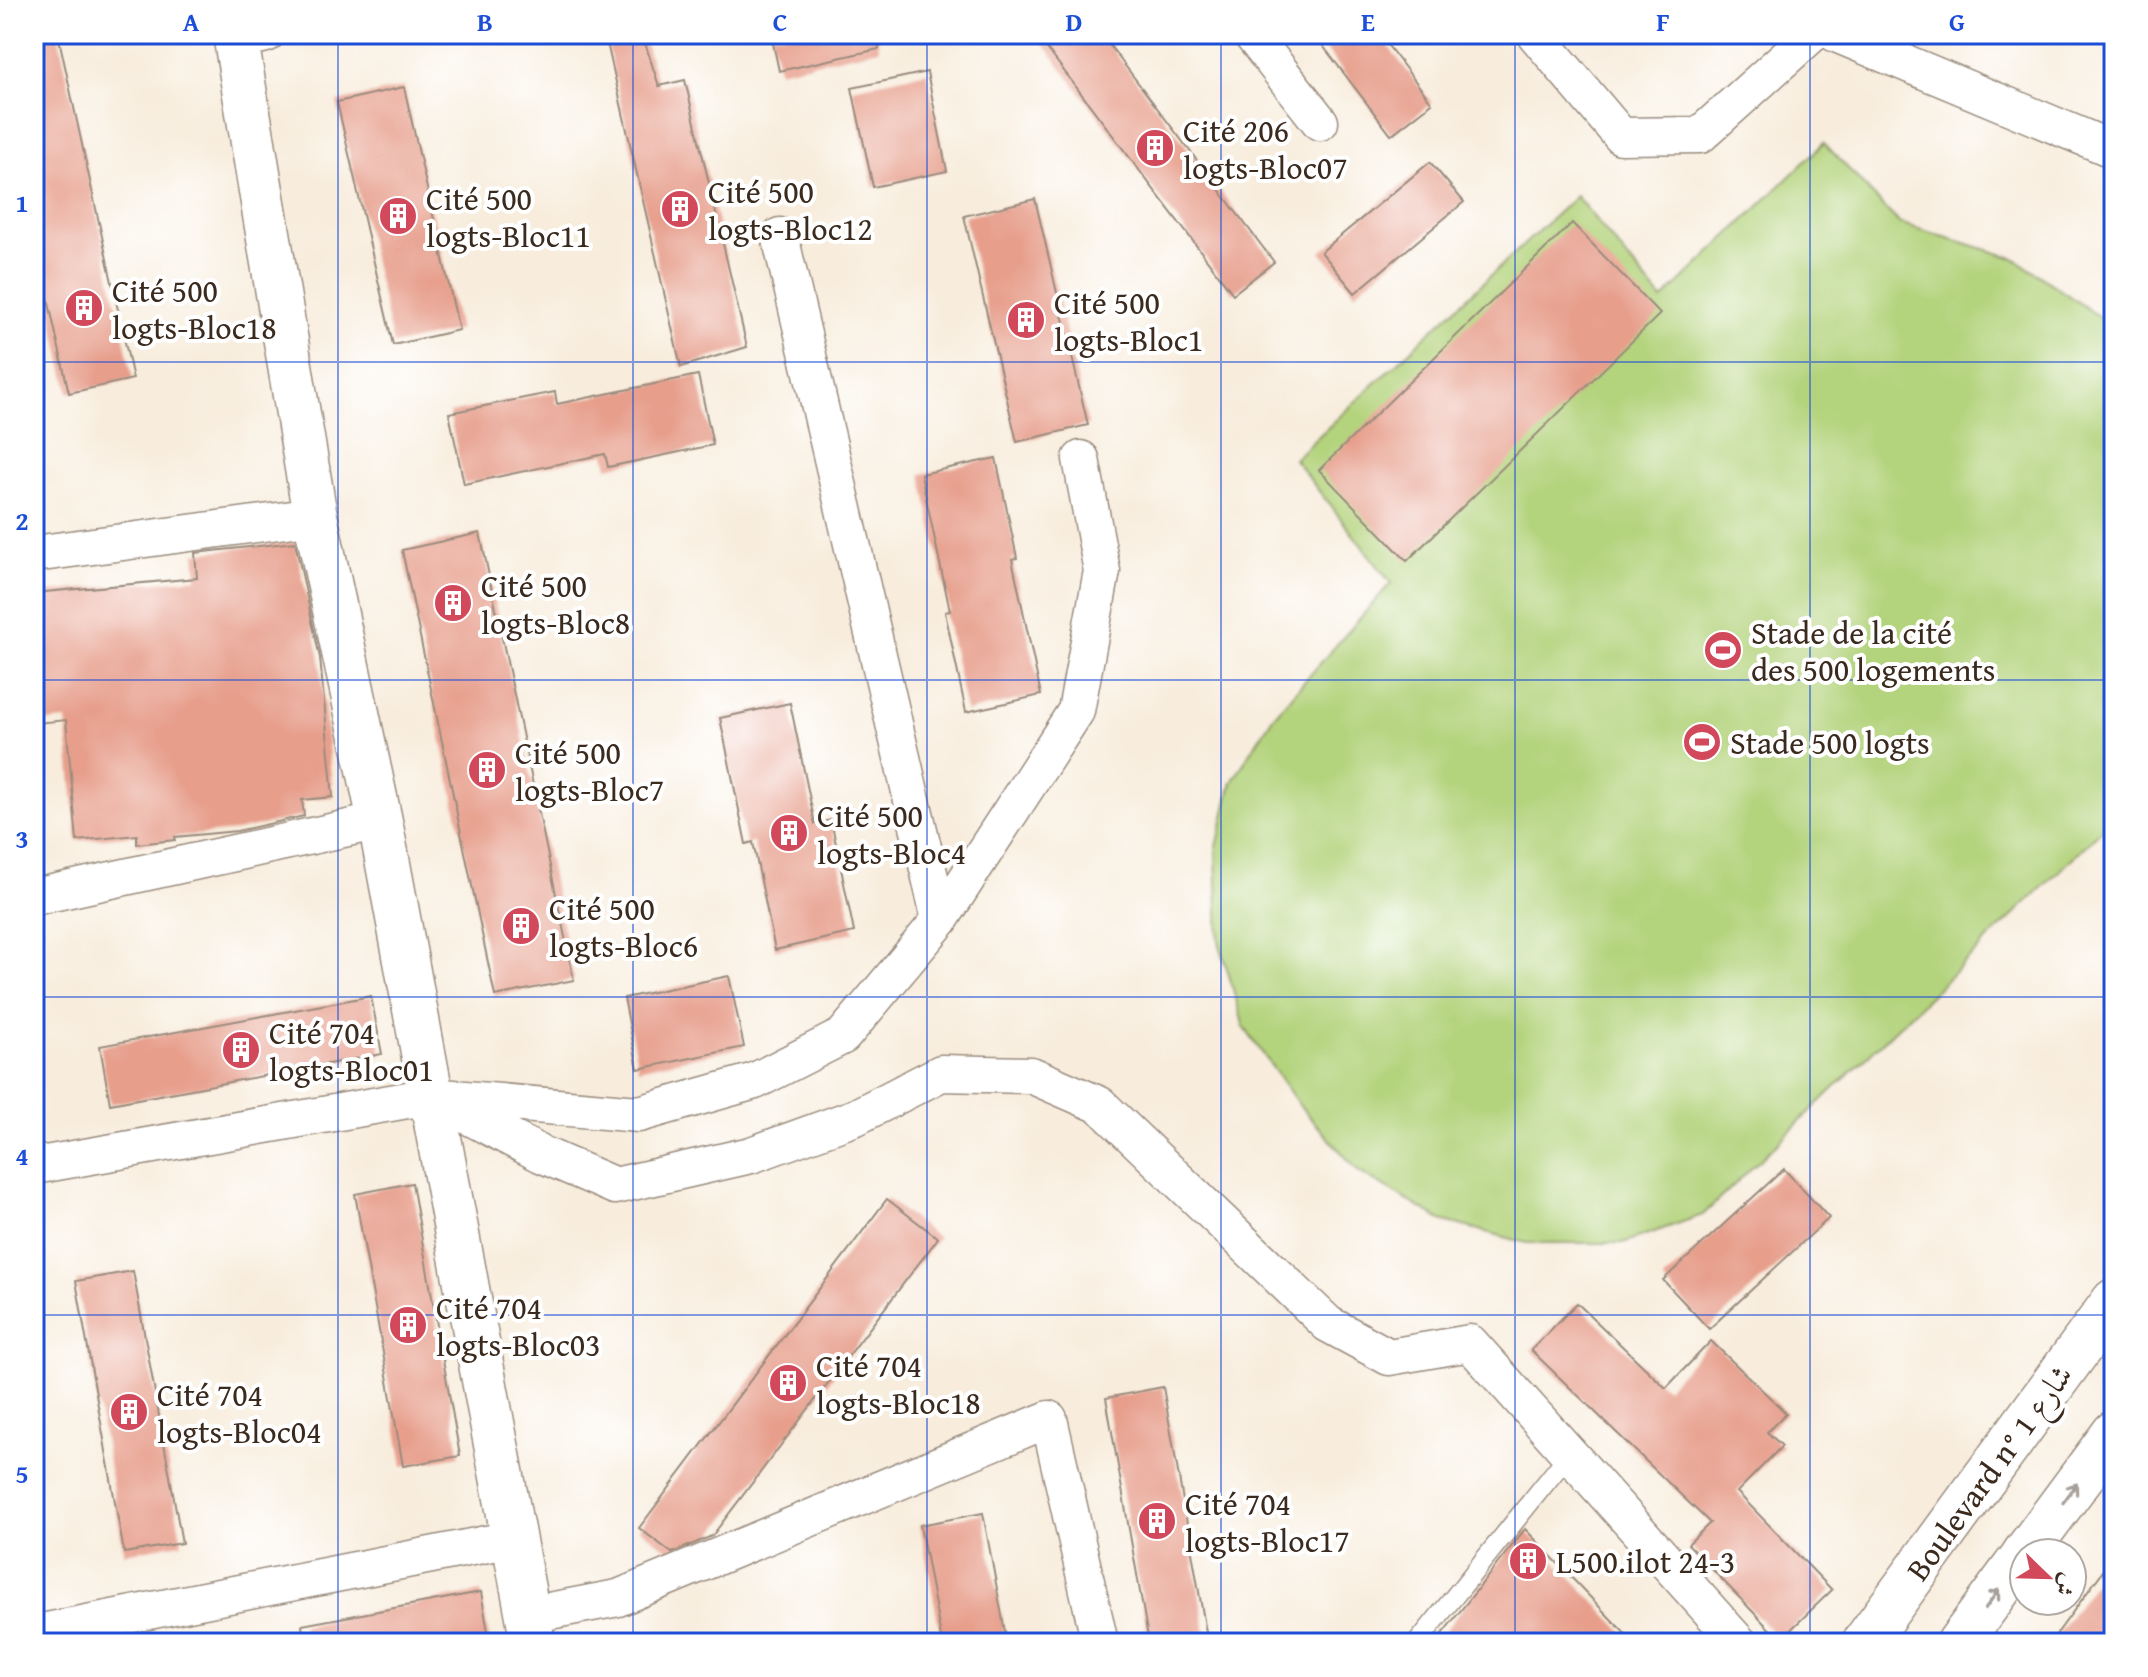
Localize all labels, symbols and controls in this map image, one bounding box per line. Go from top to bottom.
text: A [183,2,200,41]
text: B [477,2,493,41]
text: C [773,2,787,41]
text: D [1066,2,1082,41]
text: E [1361,2,1375,41]
text: F [1656,2,1670,41]
text: G [1949,2,1965,41]
place label: Cité 206 logts-Bloc07 [1183,107,1348,191]
building icon: Cité 206 logts-Bloc07 [1134,127,1176,169]
place label: Cité 500 logts-Bloc12 [708,168,873,252]
place label: Cité 500 logts-Bloc11 [426,175,591,259]
text: 1 [15,183,29,222]
building icon: Cité 500 logts-Bloc12 [659,188,701,230]
building icon: Cité 500 logts-Bloc11 [377,195,419,237]
place label: Cité 500 logts-Bloc18 [112,267,277,351]
place label: Cité 500 logts-Bloc1 [1054,279,1203,363]
building icon: Cité 500 logts-Bloc18 [63,287,105,329]
building icon: Cité 500 logts-Bloc1 [1005,299,1047,341]
text: 2 [15,501,29,540]
place label: Cité 500 logts-Bloc8 [481,562,630,646]
building icon: Cité 500 logts-Bloc8 [432,582,474,624]
place label: Stade de la cité des 500 logements [1751,609,1995,693]
sports icon: Stade de la cité des 500 logements [1702,629,1744,671]
place label: Stade 500 logts [1730,719,1930,766]
sports icon: Stade 500 logts [1681,721,1723,763]
place label: Cité 500 logts-Bloc7 [515,729,664,813]
building icon: Cité 500 logts-Bloc7 [466,749,508,791]
place label: Cité 500 logts-Bloc4 [817,792,966,876]
building icon: Cité 500 logts-Bloc4 [768,812,810,854]
text: 3 [15,819,29,858]
place label: Cité 500 logts-Bloc6 [549,885,698,969]
building icon: Cité 500 logts-Bloc6 [500,905,542,947]
place label: Cité 704 logts-Bloc01 [269,1009,434,1093]
building icon: Cité 704 logts-Bloc01 [220,1029,262,1071]
text: 4 [15,1136,29,1175]
place label: Cité 704 logts-Bloc03 [436,1284,601,1368]
building icon: Cité 704 logts-Bloc03 [387,1304,429,1346]
place label: Cité 704 logts-Bloc18 [816,1342,981,1426]
street label: Boulevard n° شارع 1 [1898,1356,2080,1588]
building icon: Cité 704 logts-Bloc18 [767,1362,809,1404]
place label: Cité 704 logts-Bloc04 [157,1371,322,1455]
building icon: Cité 704 logts-Bloc04 [108,1391,150,1433]
text: 5 [15,1454,29,1493]
place label: Cité 704 logts-Bloc17 [1185,1480,1350,1564]
one-way arrow [2061,1483,2078,1504]
building icon: Cité 704 logts-Bloc17 [1136,1500,1178,1542]
north arrow [2008,1537,2088,1617]
place label: L500.ilot 24-3 [1556,1538,1735,1585]
building icon: L500.ilot 24-3 [1507,1540,1549,1582]
one-way arrow [1983,1589,2000,1610]

